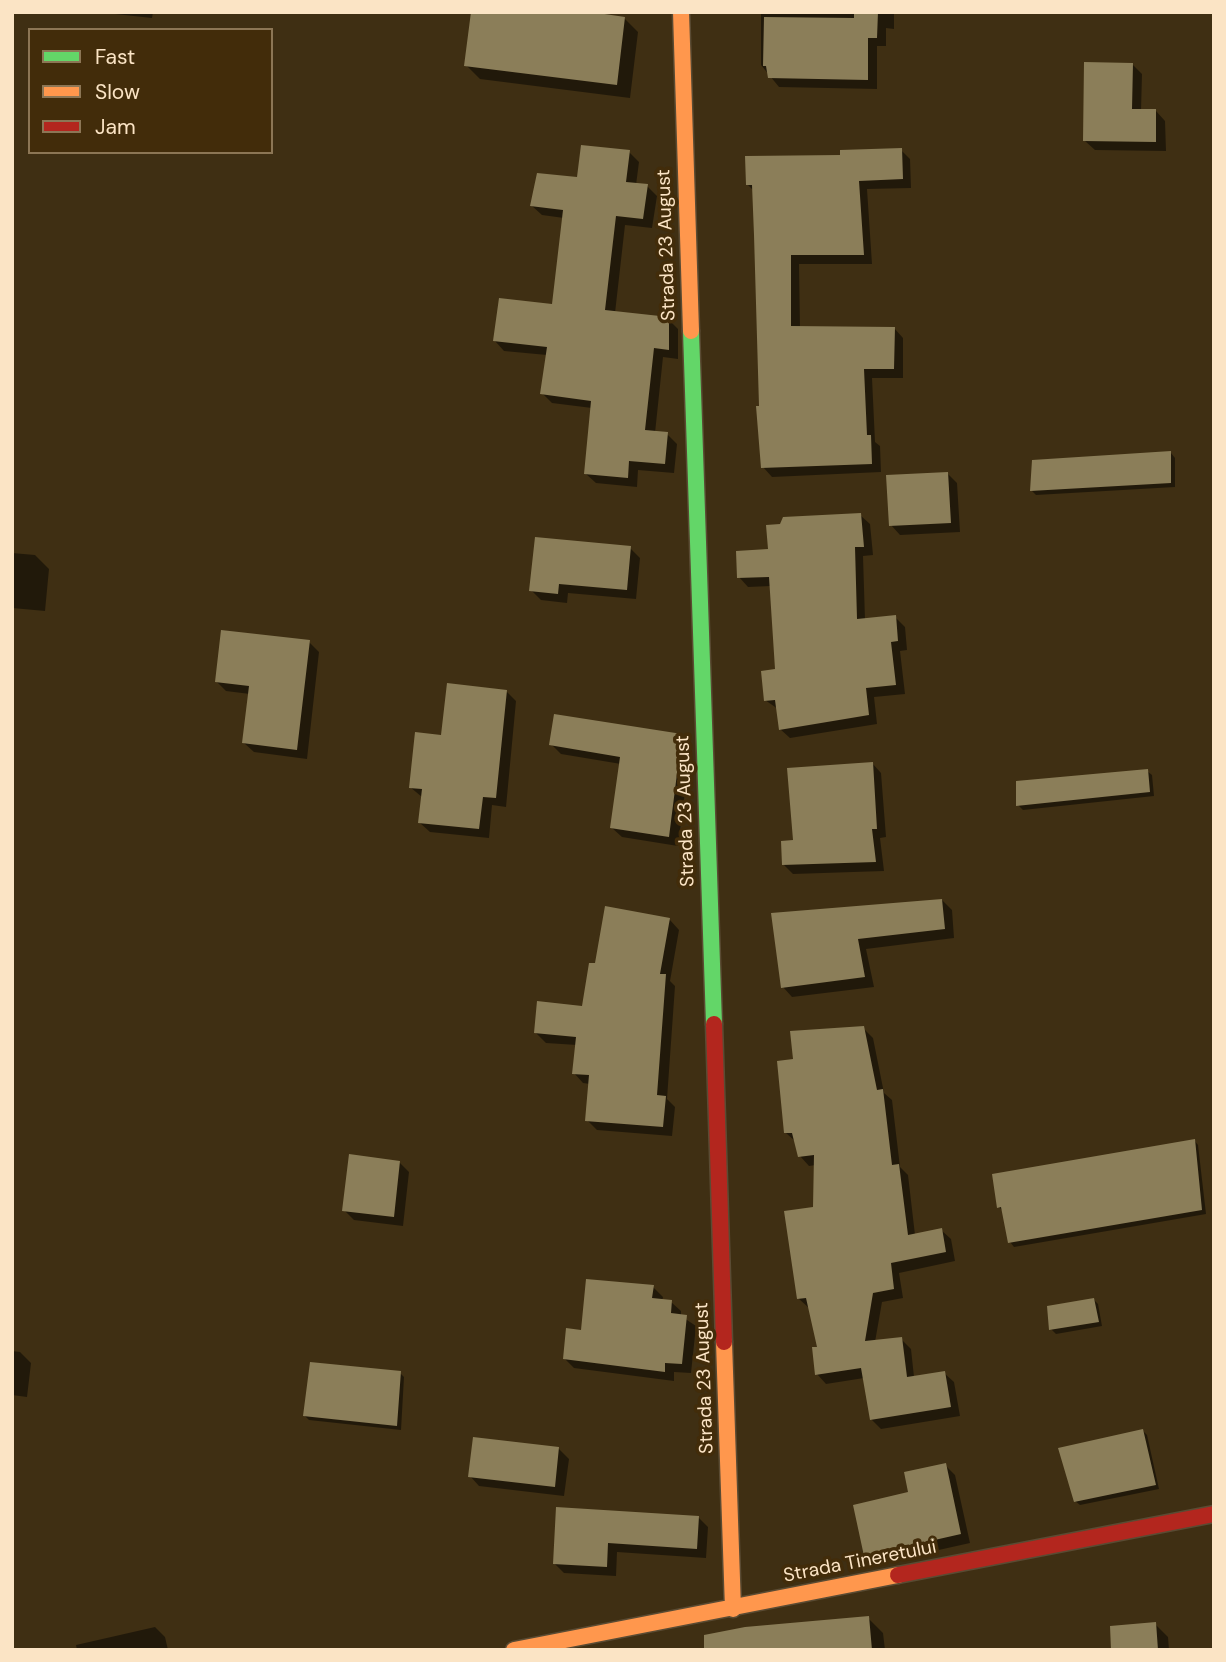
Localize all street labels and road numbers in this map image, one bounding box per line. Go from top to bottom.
street label: Strada 23 August [653,169,681,321]
street label: Strada 23 August [672,735,700,887]
street label: Strada 23 August [691,1302,719,1454]
street label: Strada Tineretului [782,1536,938,1588]

